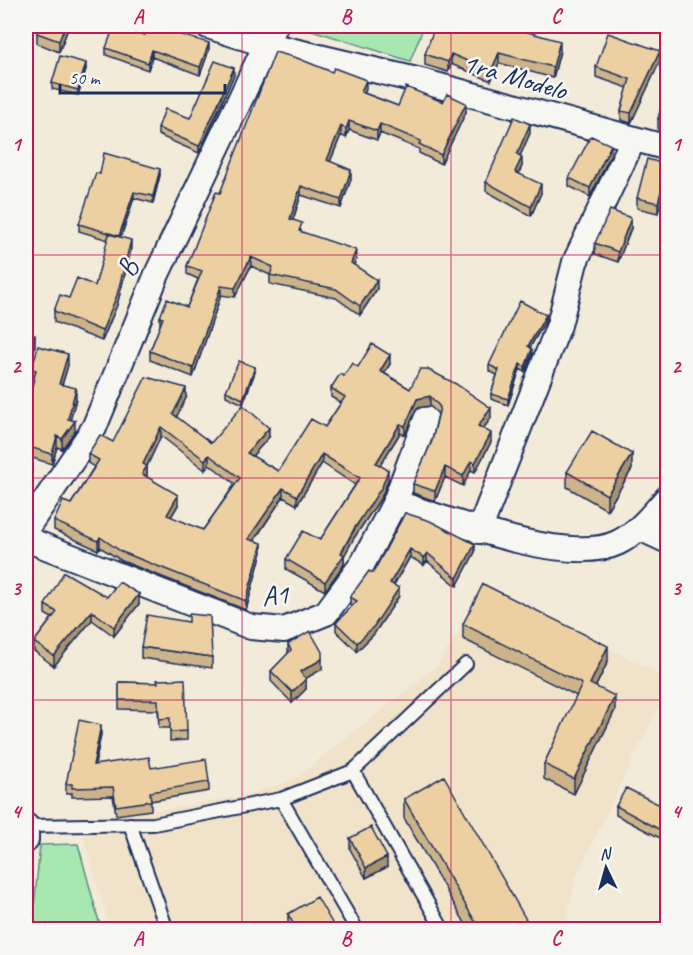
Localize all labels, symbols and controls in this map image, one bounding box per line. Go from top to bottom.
text: A [133,4,145,29]
text: B [341,4,353,29]
text: C [551,4,563,29]
street label: 1ra Modelo [459,45,573,108]
scale bar [60,57,225,95]
text: 50 m [69,67,102,89]
text: 1 [12,132,23,157]
text: 1 [672,132,683,157]
street label: B [108,252,147,282]
text: 2 [12,354,23,379]
text: 2 [672,354,683,379]
text: 3 [12,576,23,601]
street label: A1 [260,576,291,614]
text: 3 [672,576,683,601]
text: 4 [12,799,24,824]
text: 4 [672,799,684,824]
north arrow [576,838,636,898]
text: N [599,843,614,864]
text: A [133,926,145,951]
text: B [341,926,353,951]
text: C [551,926,563,951]

